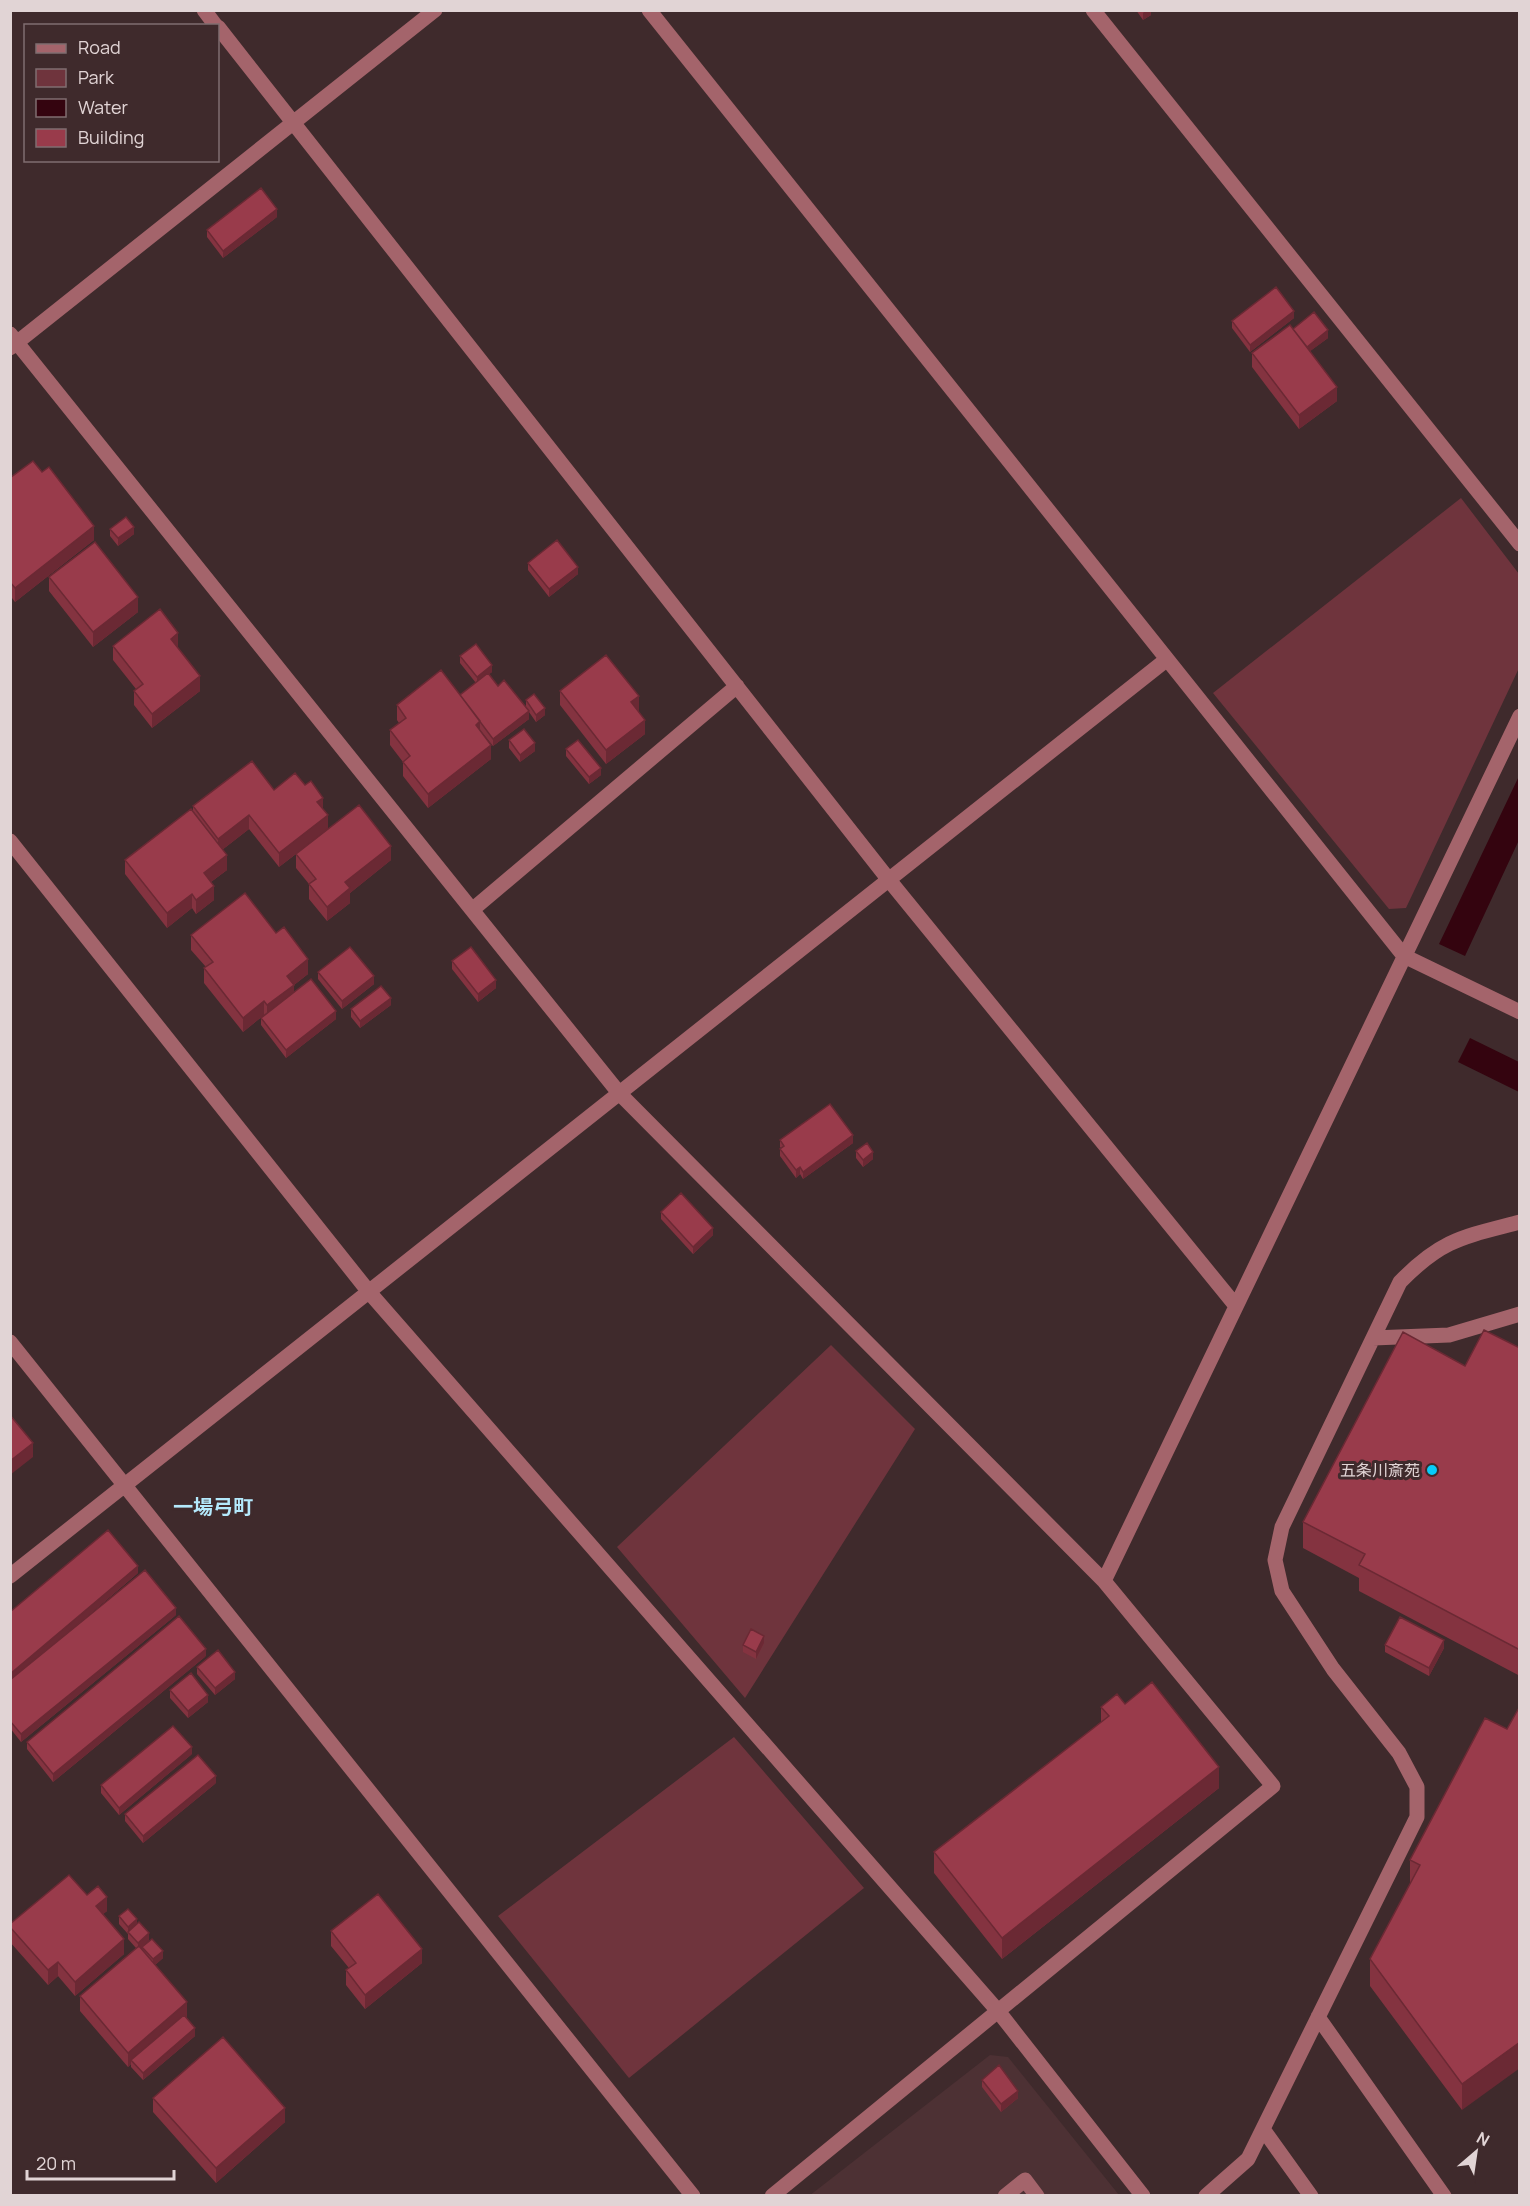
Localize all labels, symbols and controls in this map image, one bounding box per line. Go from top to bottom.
legend [24,24,219,162]
text: Road [78,35,121,59]
text: Park [78,65,115,89]
text: Water [78,95,128,119]
text: Building [78,125,144,149]
place label: 五条川斎苑 [1340,1459,1420,1481]
marker: 五条川斎苑 [1425,1463,1439,1477]
district label: 一場弓町 [173,1493,253,1520]
north arrow [1446,2122,1506,2182]
text: N [1473,2126,1494,2151]
scale bar [27,2143,174,2181]
text: 20 m [36,2151,76,2175]

